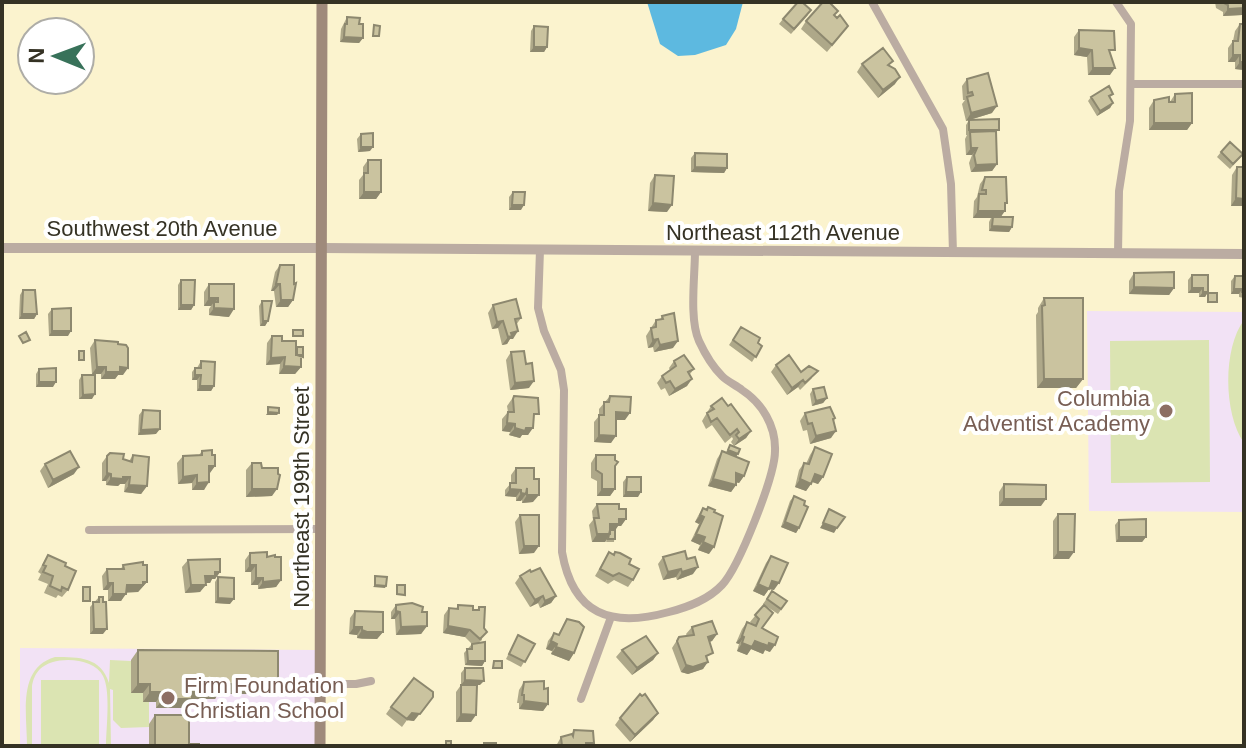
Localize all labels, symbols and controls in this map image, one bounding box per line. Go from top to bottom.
north arrow [16,16,96,96]
text: N [24,47,49,64]
street label: Southwest 20th Avenue [47,216,277,241]
street label: Northeast 112th Avenue [666,220,900,245]
street label: Northeast 199th Street [289,386,314,608]
place label: Columbia Adventist Academy [963,386,1151,436]
marker: Columbia Adventist Academy [1157,402,1175,420]
place label: Firm Foundation Christian School [184,673,344,723]
marker: Firm Foundation Christian School [159,689,177,707]

